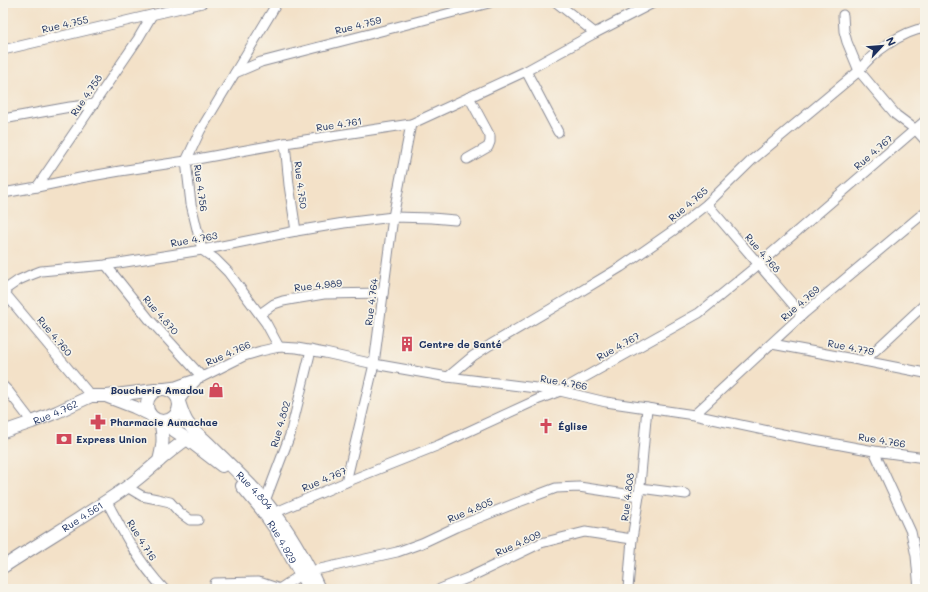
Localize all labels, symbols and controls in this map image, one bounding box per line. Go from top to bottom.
street label: Rue 4.755 [40,12,90,36]
street label: Rue 4.759 [333,12,383,38]
north arrow [862,26,902,66]
text: N [883,34,900,48]
street label: Rue 4.758 [67,71,105,119]
street label: Rue 4.761 [315,113,363,135]
street label: Rue 4.767 [851,131,896,173]
street label: Rue 4.750 [291,160,311,210]
street label: Rue 4.756 [191,163,211,213]
street label: Rue 4.765 [665,183,711,225]
street label: Rue 4.763 [169,228,219,250]
street label: Rue 4.768 [742,230,784,276]
street label: Rue 4.989 [293,276,343,294]
street label: Rue 4.764 [361,277,381,326]
street label: Rue 4.769 [777,282,823,324]
street label: Rue 4.870 [140,292,182,338]
street label: Rue 4.760 [34,313,76,359]
street label: Rue 4.767 [594,328,642,364]
building icon: Centre de Santé [398,335,416,353]
street label: Rue 4.779 [827,336,876,358]
street label: Rue 4.766 [203,337,253,369]
place label: Centre de Santé [419,337,502,351]
street label: Rue 4.766 [539,371,589,393]
shop icon: Boucherie Amadou [207,381,225,399]
place label: Boucherie Amadou [110,383,204,397]
street label: Rue 4.762 [31,396,80,428]
street label: Rue 4.802 [267,399,293,449]
pharmacy icon: Pharmacie Aumachae [89,413,107,431]
place label: Pharmacie Aumachae [110,415,218,429]
church icon: Église [537,417,555,435]
place label: Église [558,419,587,433]
street label: Rue 4.766 [857,429,907,451]
bank icon: Express Union [55,430,73,448]
place label: Express Union [76,432,147,446]
street label: Rue 4.767 [300,463,349,495]
street label: Rue 4.804 [233,468,276,513]
street label: Rue 4.808 [617,472,637,522]
street label: Rue 4.805 [445,494,495,526]
street label: Rue 4.561 [59,498,106,535]
street label: Rue 4.716 [124,517,160,563]
street label: Rue 4.929 [264,517,300,566]
street label: Rue 4.809 [493,527,543,559]

